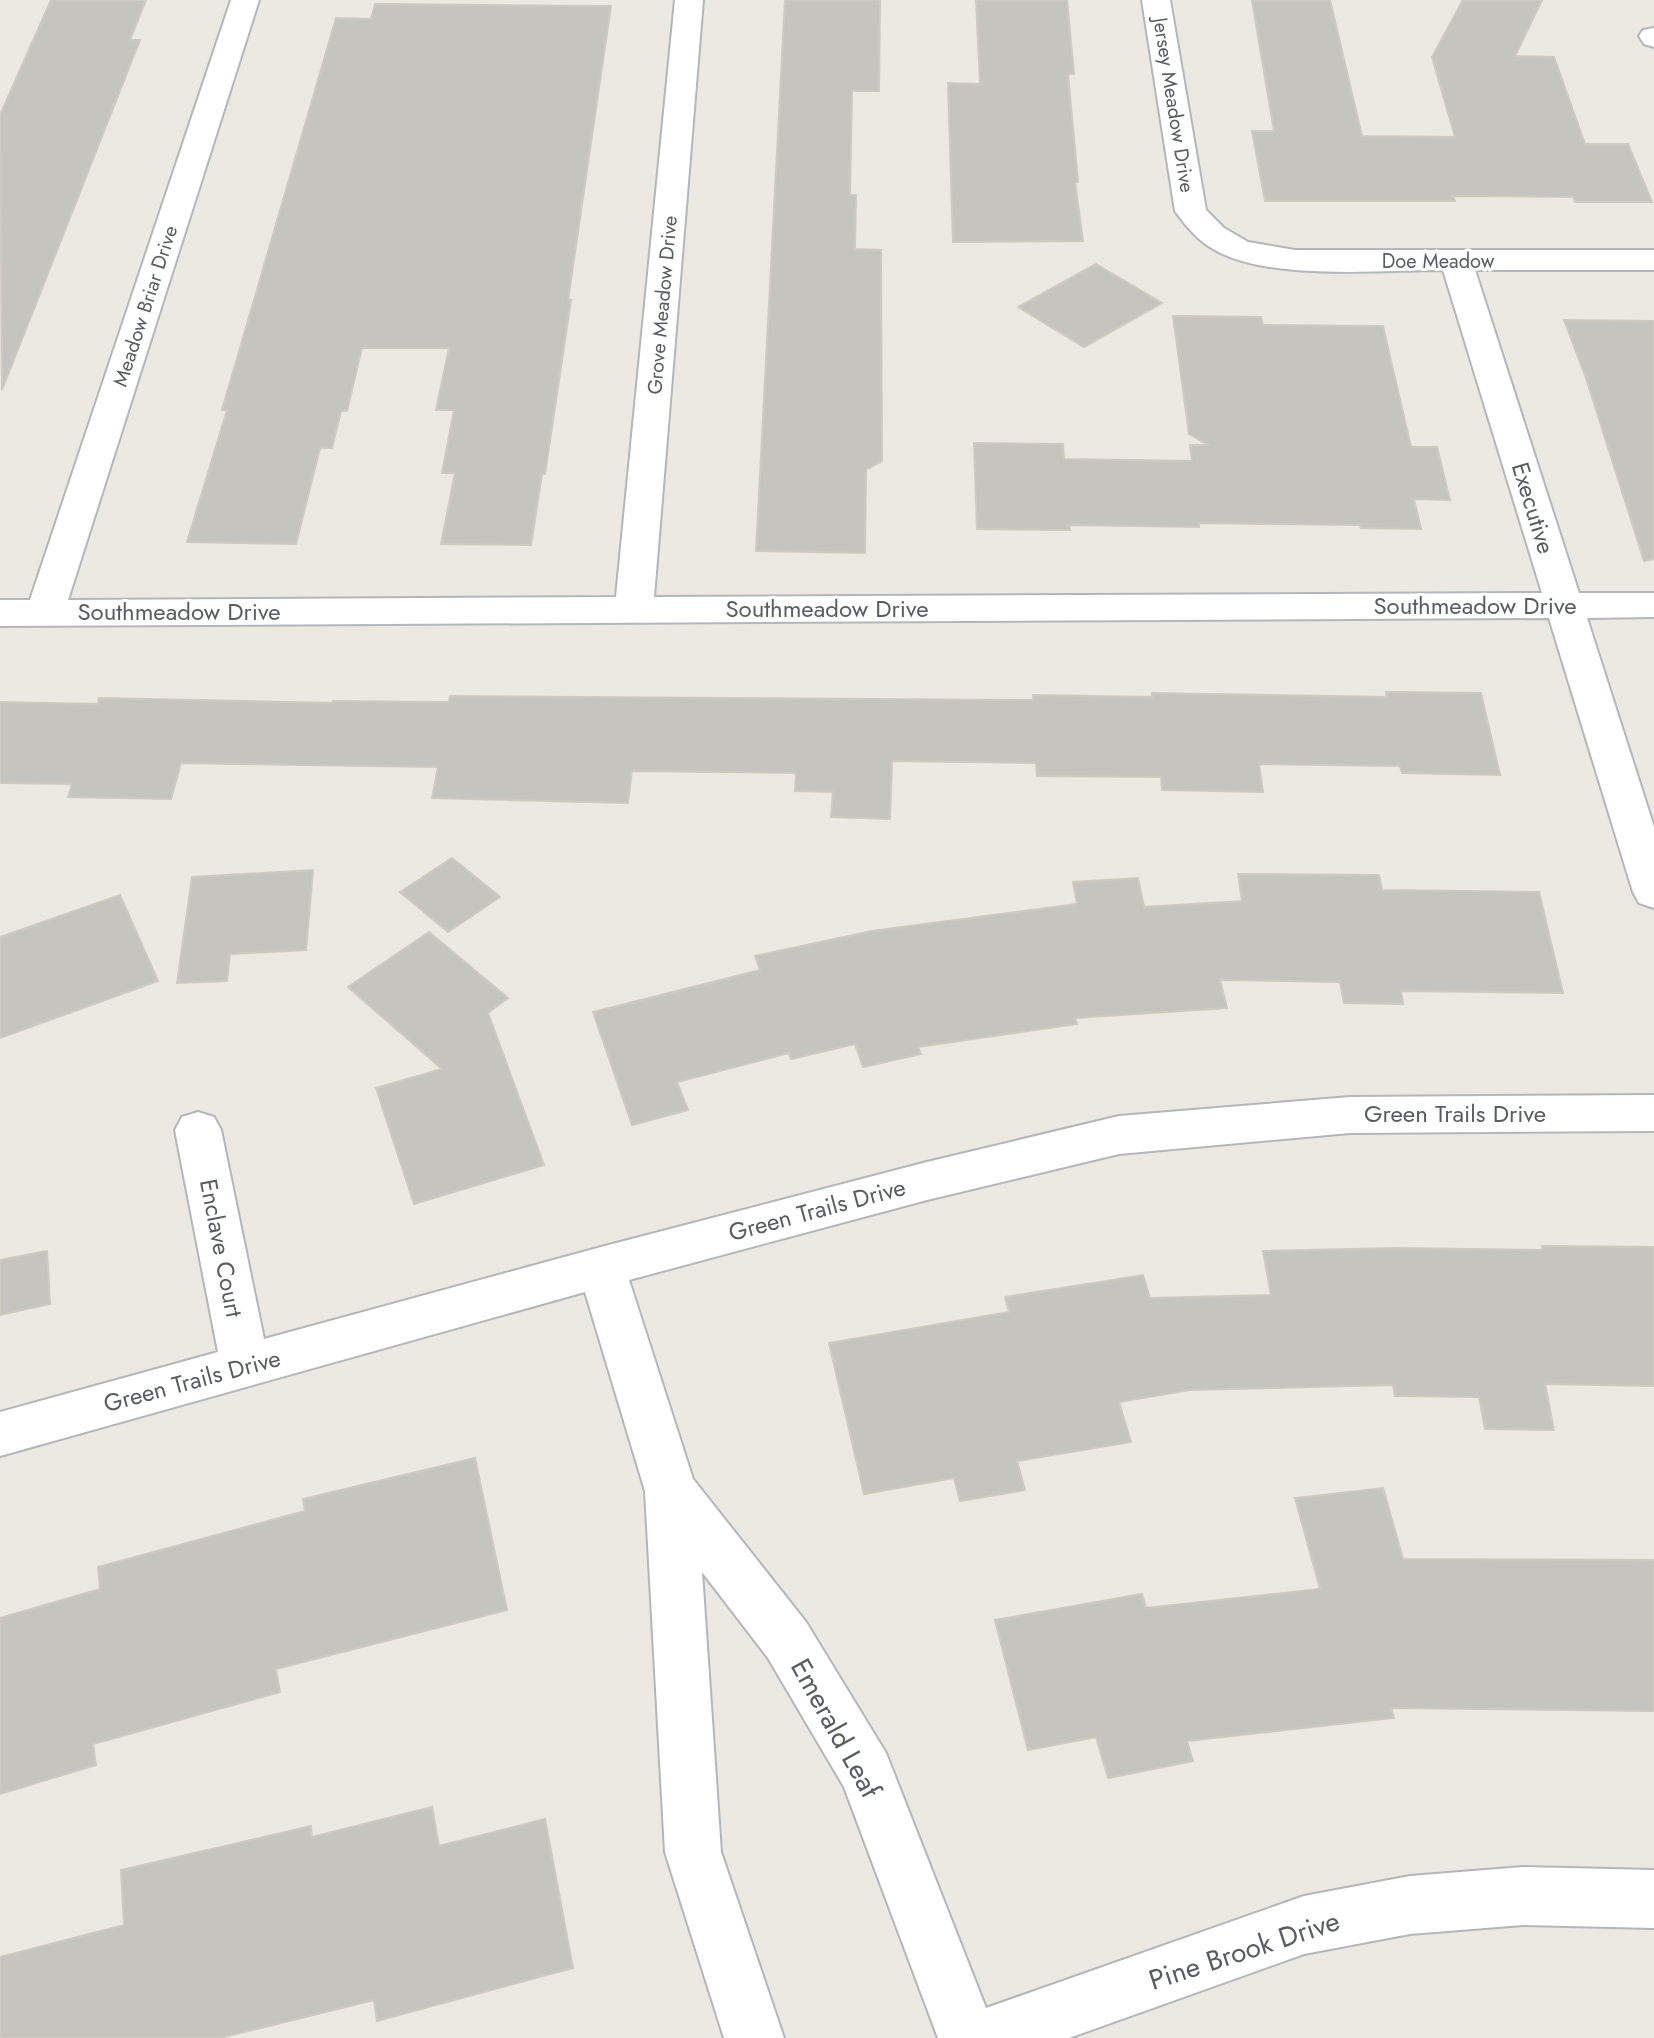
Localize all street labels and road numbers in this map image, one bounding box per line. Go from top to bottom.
street label: Jersey Meadow Drive [1145,12,1202,195]
street label: Grove Meadow Drive [640,214,685,396]
street label: Meadow Briar Drive [106,222,185,390]
street label: Doe Meadow [1382,247,1495,276]
street label: Executive [1503,458,1564,558]
street label: Southmeadow Drive [1373,588,1577,623]
street label: Southmeadow Drive [725,591,929,626]
street label: Southmeadow Drive [77,594,281,629]
street label: Green Trails Drive [1364,1096,1546,1131]
street label: Green Trails Drive [724,1169,909,1250]
street label: Enclave Court [191,1176,252,1320]
street label: Green Trails Drive [99,1340,284,1421]
street label: Emerald Leaf [780,1651,891,1806]
street label: Pine Brook Drive [1143,1900,1345,2001]

